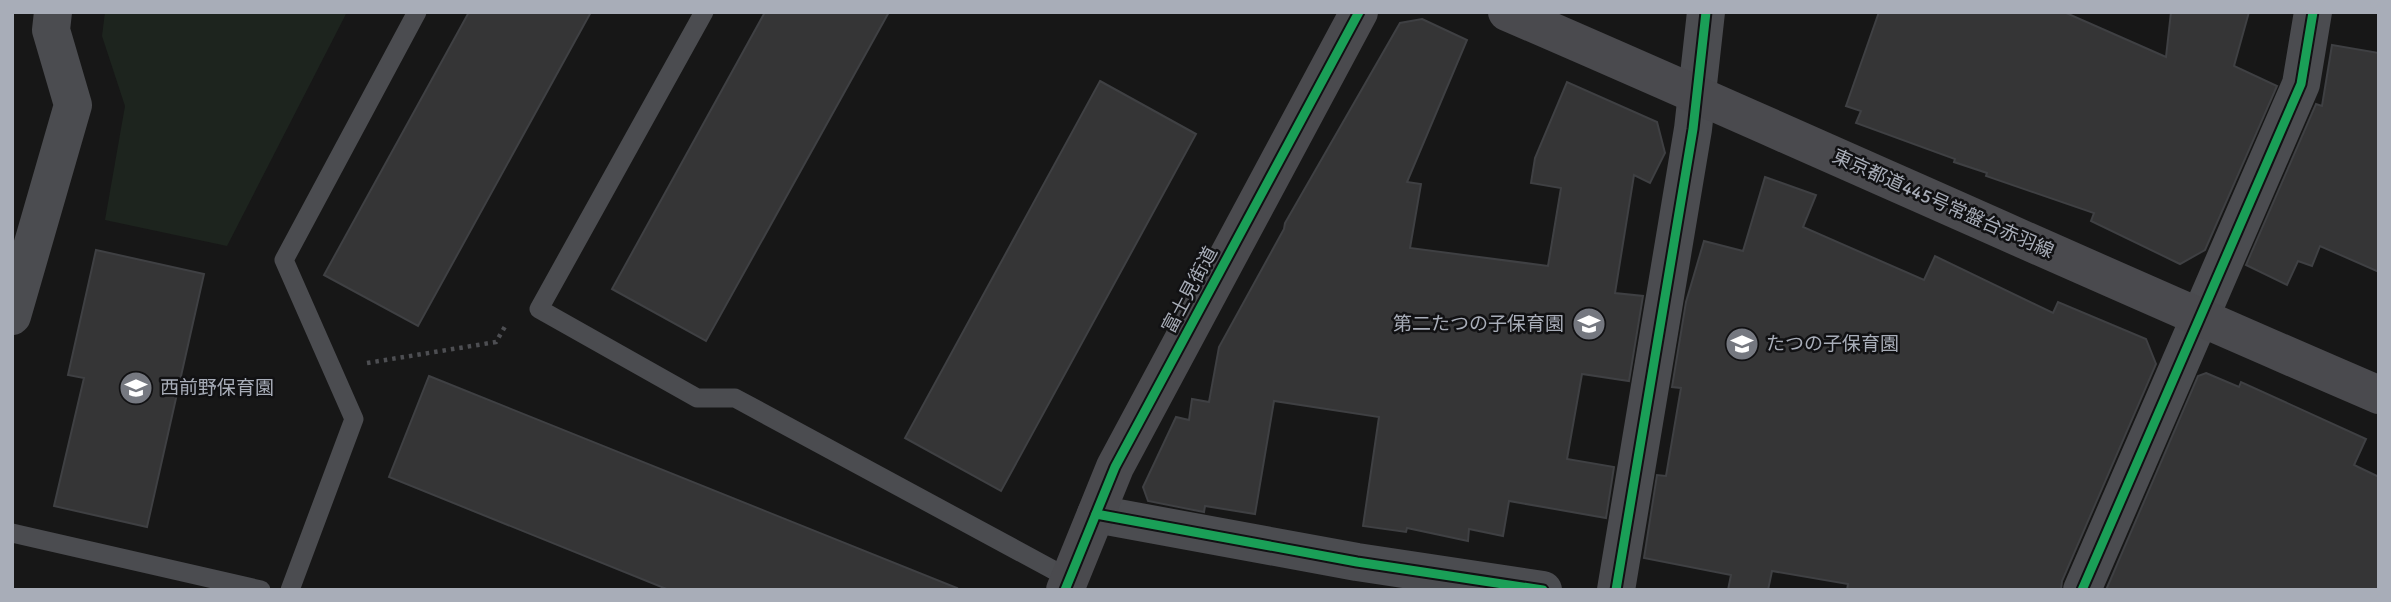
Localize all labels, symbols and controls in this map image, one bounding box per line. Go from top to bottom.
street label: 東京都道445号常盤台赤羽線 [1829,144,2057,264]
street label: 富士見街道 [1157,242,1223,338]
school or university icon: 第二たつの子保育園 [1570,305,1608,343]
place label: 第二たつの子保育園 [1393,312,1564,336]
school or university icon: たつの子保育園 [1723,325,1761,363]
place label: たつの子保育園 [1766,332,1899,356]
school or university icon: 西前野保育園 [117,369,155,407]
place label: 西前野保育園 [160,376,274,400]

